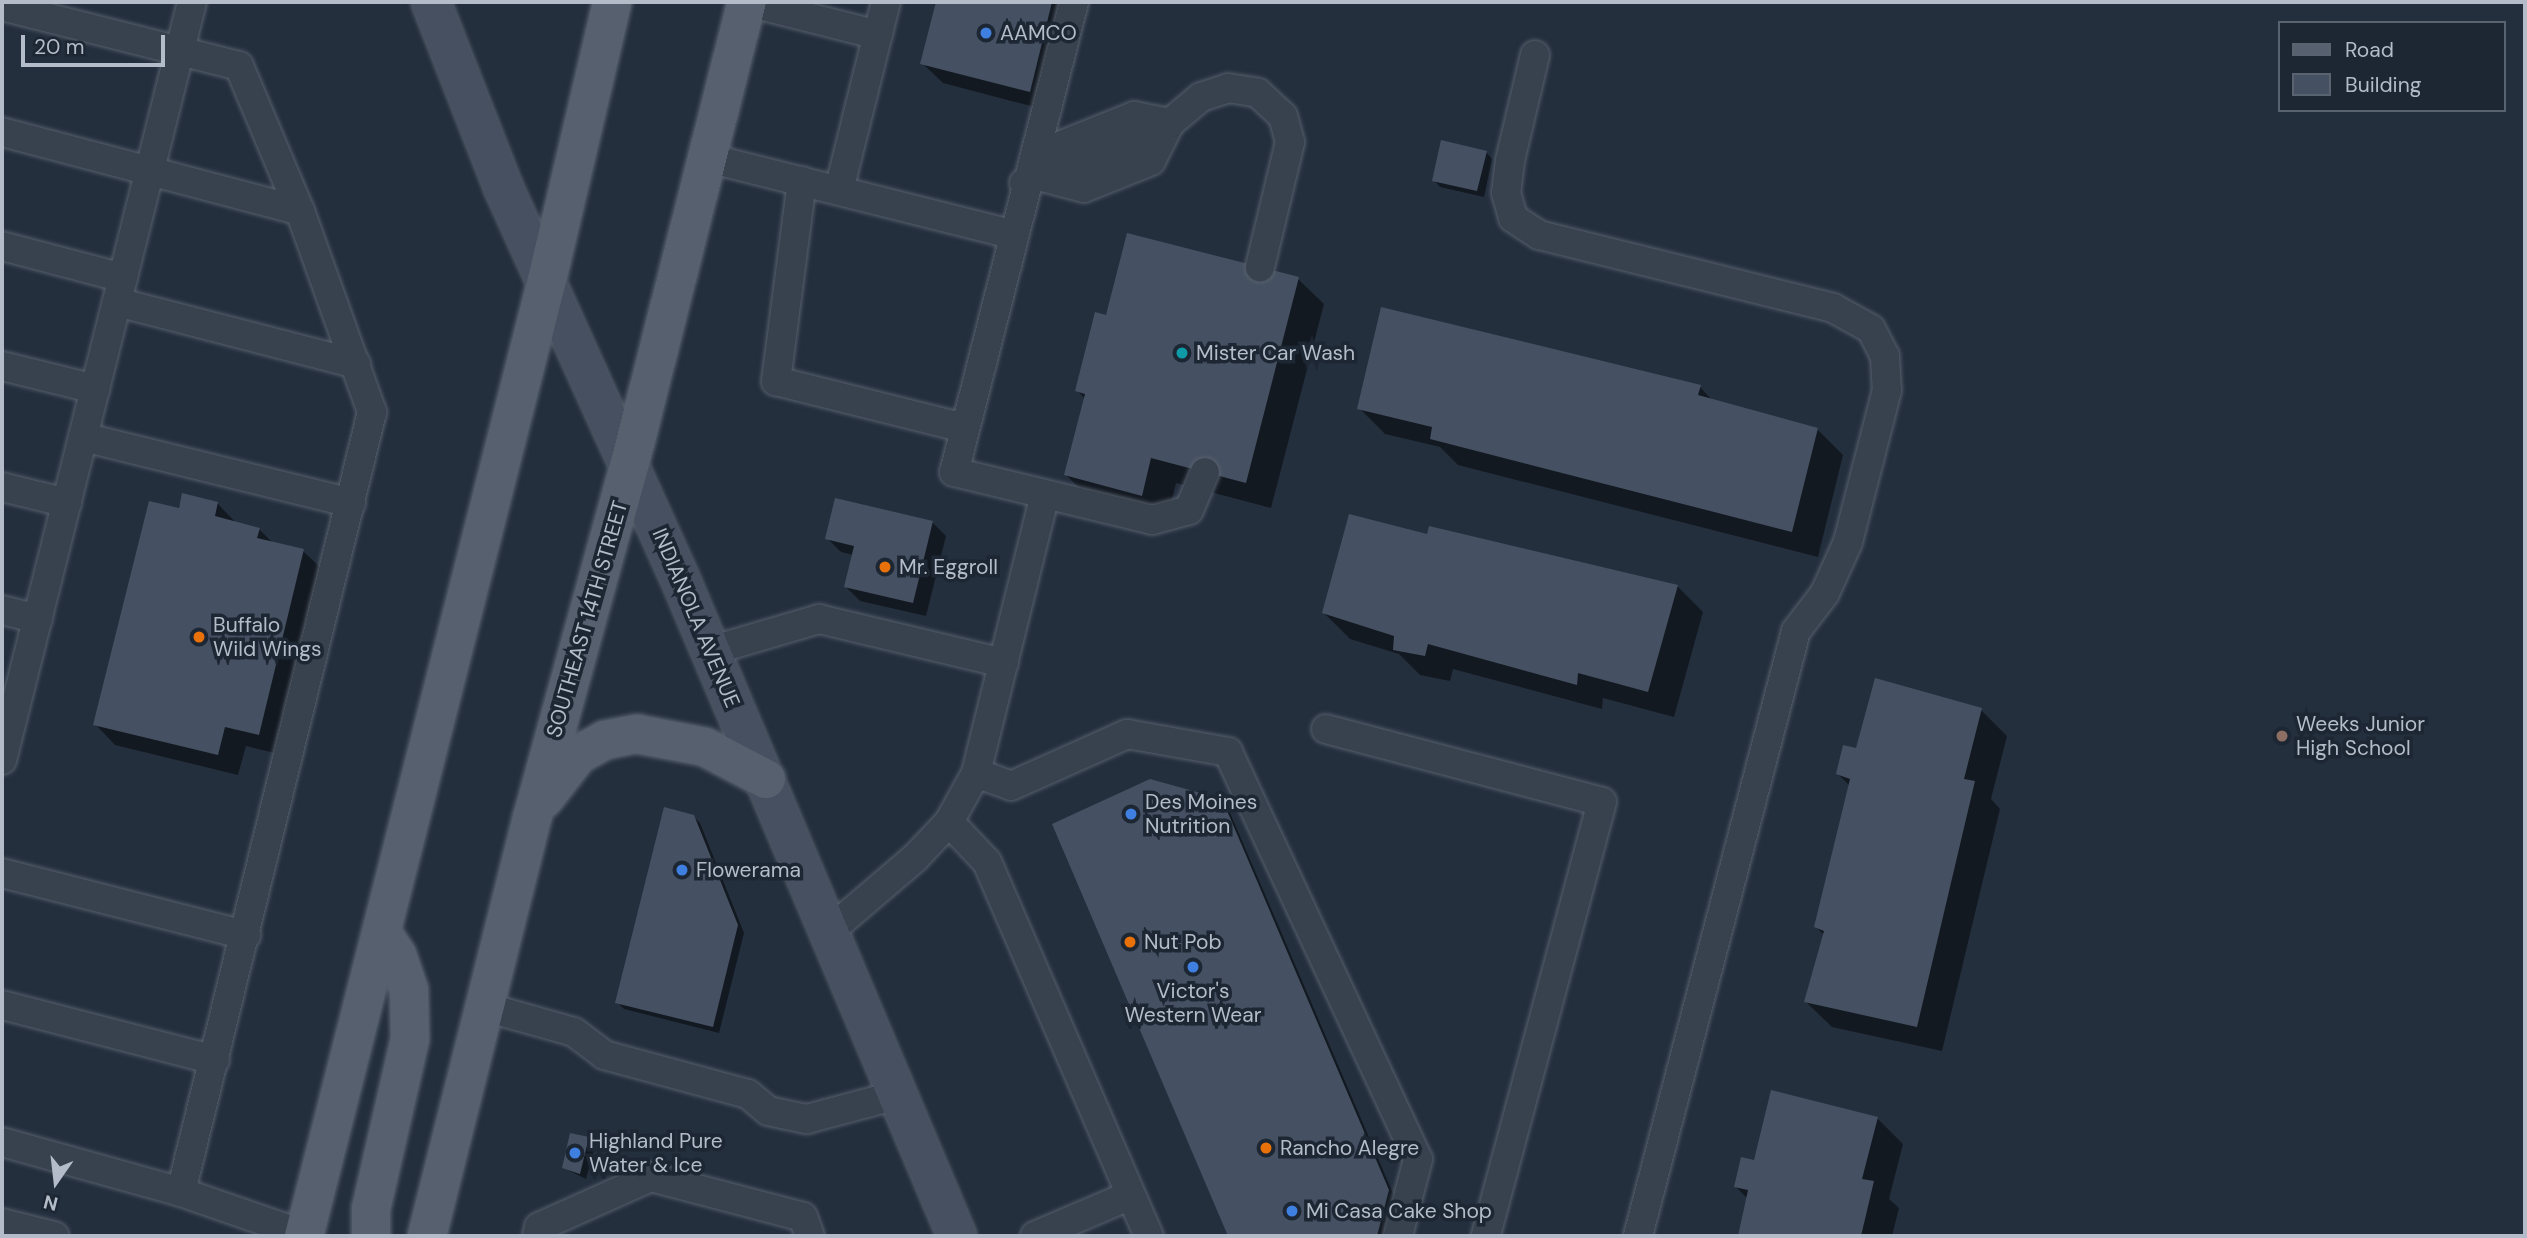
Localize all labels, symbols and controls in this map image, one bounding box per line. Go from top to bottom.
place label: AAMCO [1000,20,1077,46]
scale bar [24,21,168,65]
legend [2278,21,2506,112]
marker: AAMCO [978,25,994,41]
text: 20 m [34,33,85,61]
text: Road [2345,36,2394,64]
text: Building [2345,71,2421,99]
place label: Mister Car Wash [1196,340,1355,366]
marker: Mister Car Wash [1174,345,1190,361]
street label: SOUTHEAST 14TH STREET [541,498,633,740]
street label: INDIANOLA AVENUE [647,525,745,711]
place label: Mr. Eggroll [899,554,998,580]
marker: Mr. Eggroll [877,559,893,575]
place label: Buffalo Wild Wings [213,612,321,662]
marker: Buffalo Wild Wings [191,629,207,645]
place label: Weeks Junior High School [2296,711,2425,761]
marker: Weeks Junior High School [2274,728,2290,744]
place label: Des Moines Nutrition [1145,789,1257,839]
marker: Des Moines Nutrition [1123,806,1139,822]
place label: Flowerama [696,857,801,883]
marker: Flowerama [674,862,690,878]
place label: Nut Pob [1144,929,1222,955]
marker: Nut Pob [1122,934,1138,950]
marker: Victor's Western Wear [1185,959,1201,975]
place label: Victor's Western Wear [1125,978,1261,1028]
place label: Highland Pure Water & Ice [589,1128,723,1178]
place label: Rancho Alegre [1280,1135,1419,1161]
marker: Rancho Alegre [1258,1140,1274,1156]
marker: Highland Pure Water & Ice [567,1145,583,1161]
north arrow [21,1147,91,1217]
text: N [41,1189,61,1217]
place label: Mi Casa Cake Shop [1306,1198,1492,1224]
marker: Mi Casa Cake Shop [1284,1203,1300,1219]

